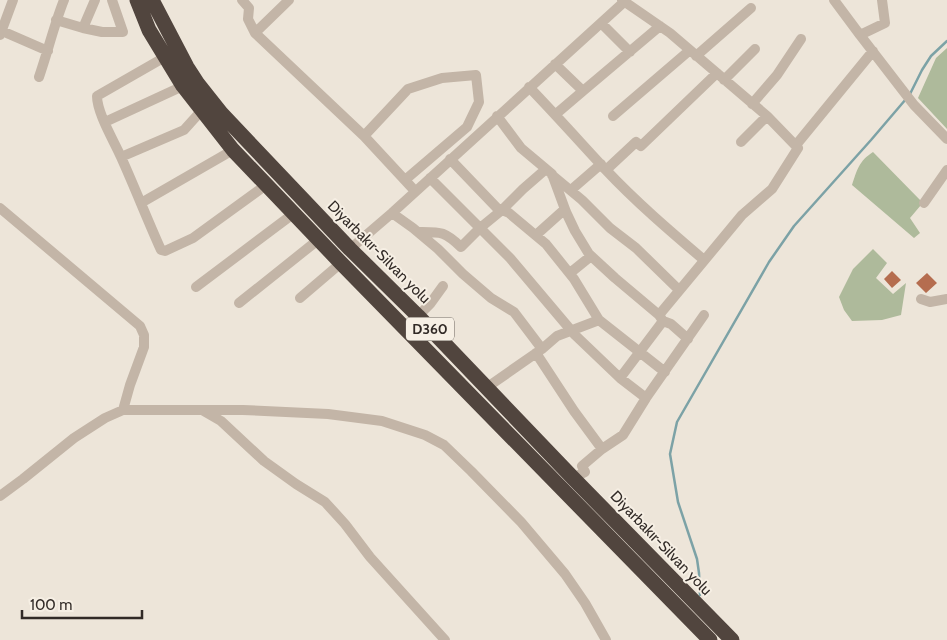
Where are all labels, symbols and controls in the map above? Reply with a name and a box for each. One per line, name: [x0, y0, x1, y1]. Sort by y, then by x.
street label: Diyarbakır-Silvan yolu: [324, 197, 434, 307]
road number: D360: [406, 318, 454, 340]
street label: Diyarbakır-Silvan yolu: [607, 487, 715, 599]
scale bar: [22, 588, 142, 620]
text: 100 m: [30, 596, 72, 614]

